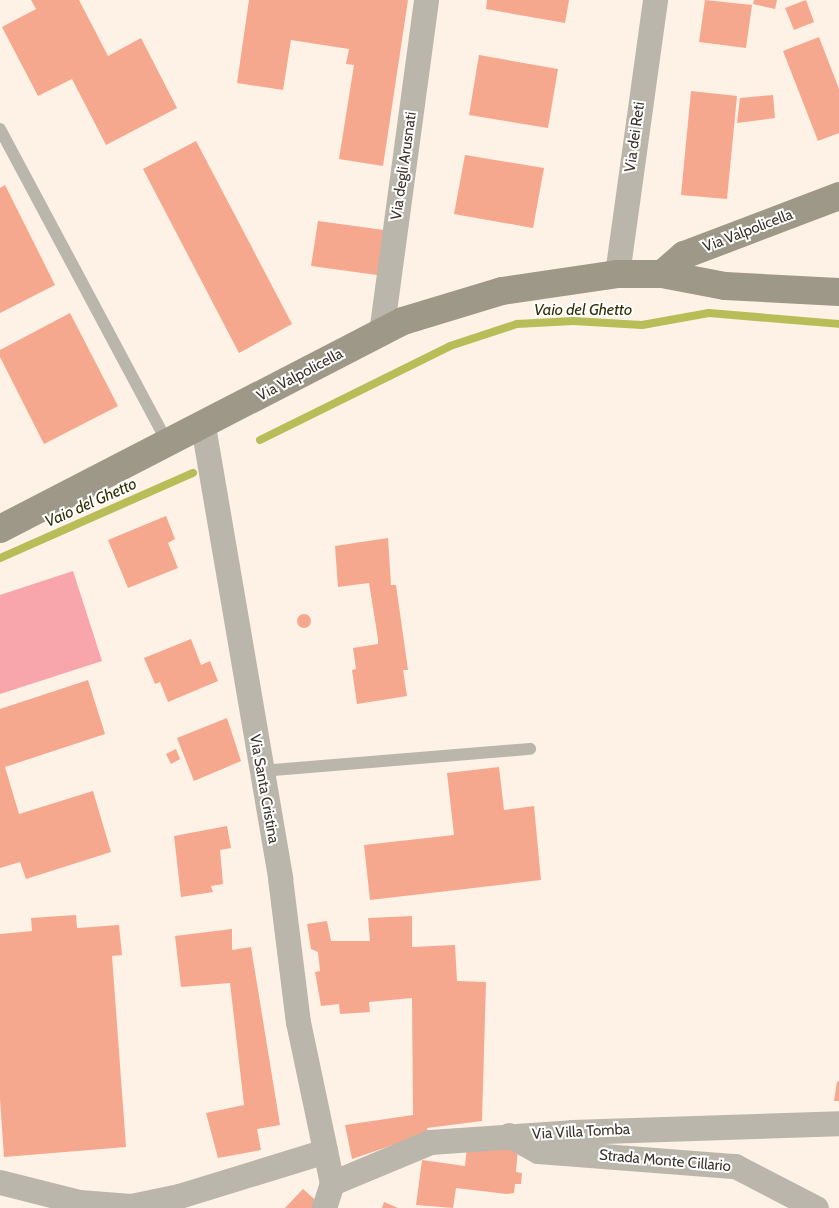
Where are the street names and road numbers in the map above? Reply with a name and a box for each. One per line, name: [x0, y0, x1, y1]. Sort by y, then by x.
street label: Via dei Reti: [621, 101, 649, 173]
street label: Via degli Arusnati: [388, 111, 420, 221]
street label: Via Valpolicella: [701, 206, 795, 256]
street label: Via Valpolicella: [254, 345, 346, 405]
street label: Via Santa Cristina: [246, 733, 282, 845]
street label: Via Villa Tomba: [532, 1120, 630, 1144]
street label: Strada Monte Cillario: [598, 1146, 732, 1176]

